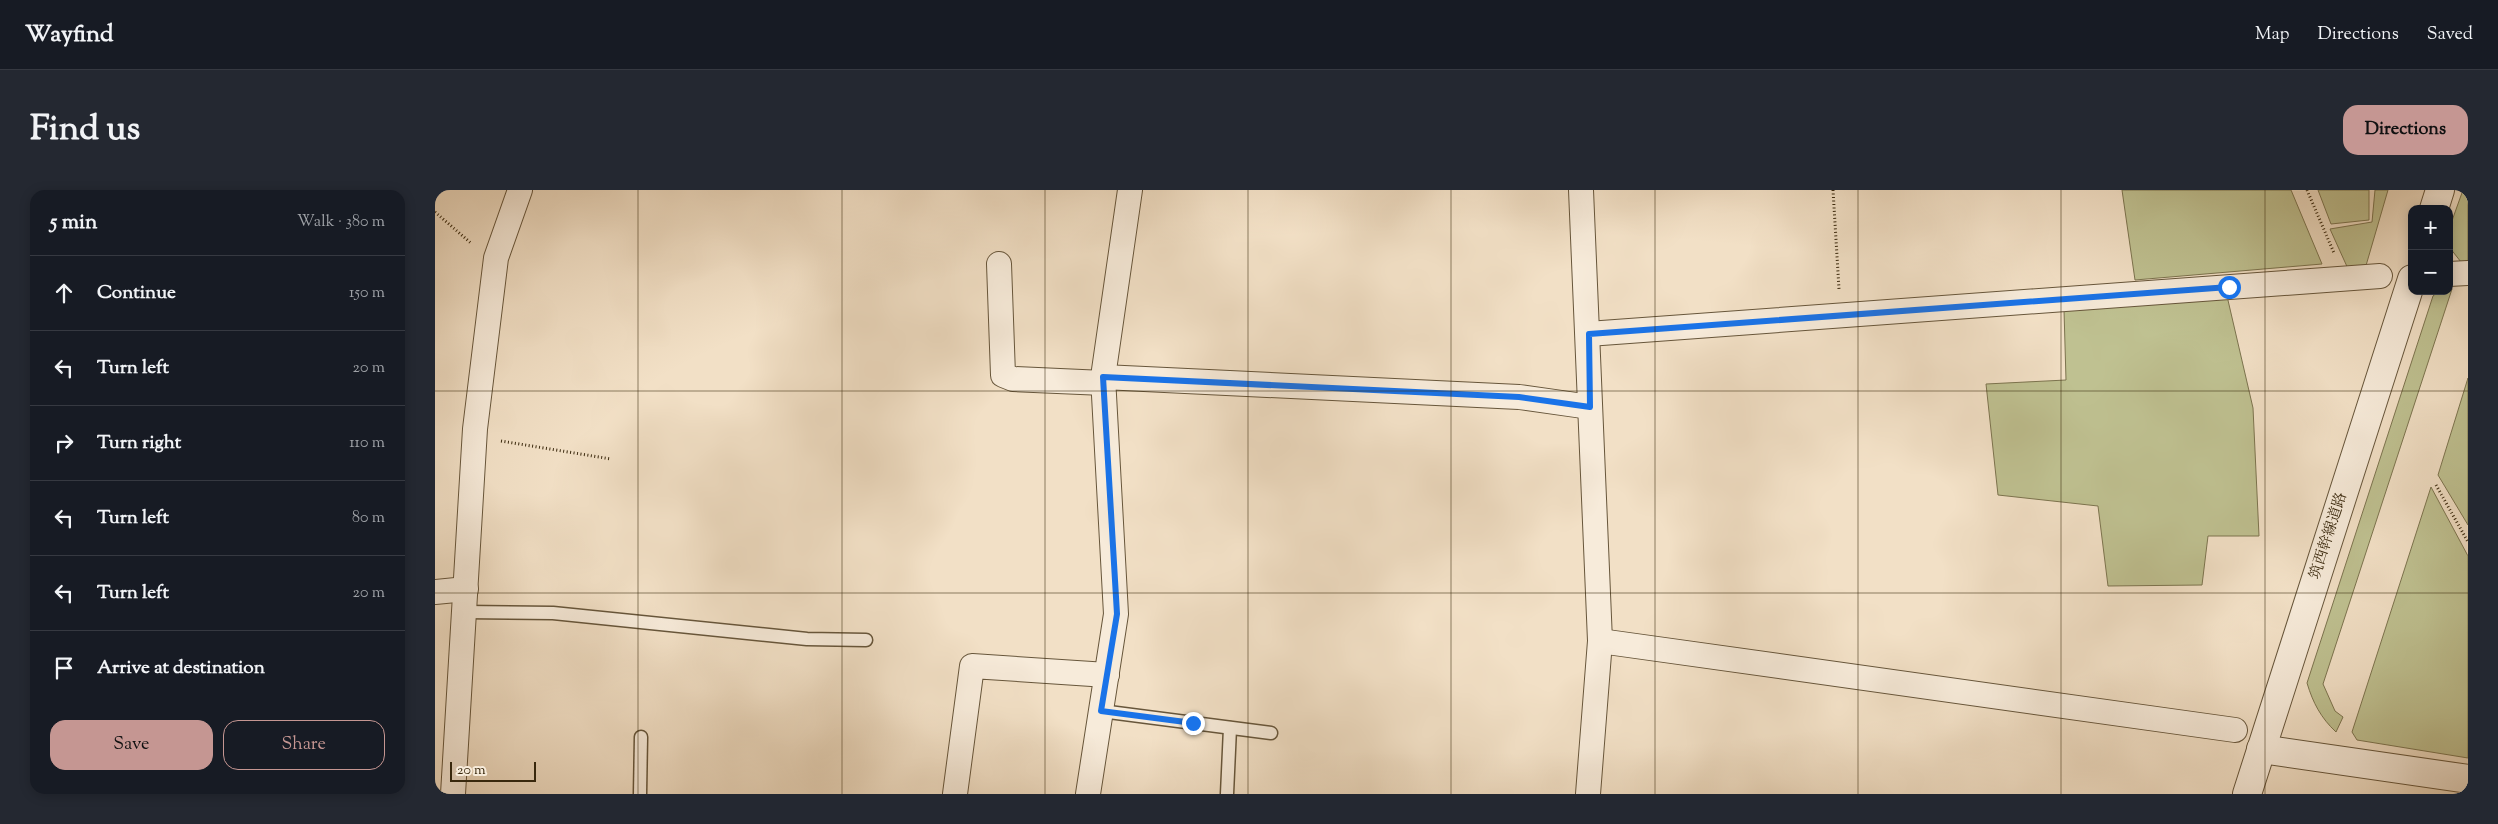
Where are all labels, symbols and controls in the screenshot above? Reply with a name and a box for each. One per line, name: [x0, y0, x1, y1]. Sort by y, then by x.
text: Wayfind: [25, 18, 113, 52]
text: Map: [2255, 22, 2290, 48]
text: Directions: [2318, 22, 2399, 48]
text: Saved: [2427, 22, 2473, 48]
text: Find us: [30, 105, 140, 156]
button: Directions: [2343, 105, 2468, 155]
map controls: [2408, 205, 2453, 295]
button: +: [2408, 205, 2453, 250]
text: 5 min: [50, 208, 97, 238]
text: Walk · 380 m: [297, 211, 385, 234]
button: −: [2408, 250, 2453, 295]
route start: [2218, 276, 2241, 299]
icon: ahead: [50, 279, 78, 307]
text: Continue: [97, 280, 176, 307]
text: 150 m: [349, 282, 385, 305]
icon: left: [50, 354, 78, 382]
text: Turn left: [97, 355, 169, 382]
text: 20 m: [352, 357, 385, 380]
icon: right: [50, 429, 78, 457]
text: Turn right: [97, 430, 181, 457]
text: 110 m: [349, 432, 385, 455]
street label: 筑西幹線道路: [2305, 490, 2353, 582]
icon: left: [50, 504, 78, 532]
text: Turn left: [97, 505, 169, 532]
text: 80 m: [352, 507, 385, 530]
icon: left: [50, 579, 78, 607]
text: Turn left: [97, 580, 169, 607]
text: 20 m: [352, 582, 385, 605]
icon: arrive: [50, 654, 78, 682]
text: Arrive at destination: [97, 655, 265, 682]
route end: [1182, 712, 1205, 735]
button: Save: [50, 720, 213, 770]
button: Share: [223, 720, 385, 770]
scale bar: [450, 759, 536, 782]
text: 20 m: [457, 761, 486, 781]

